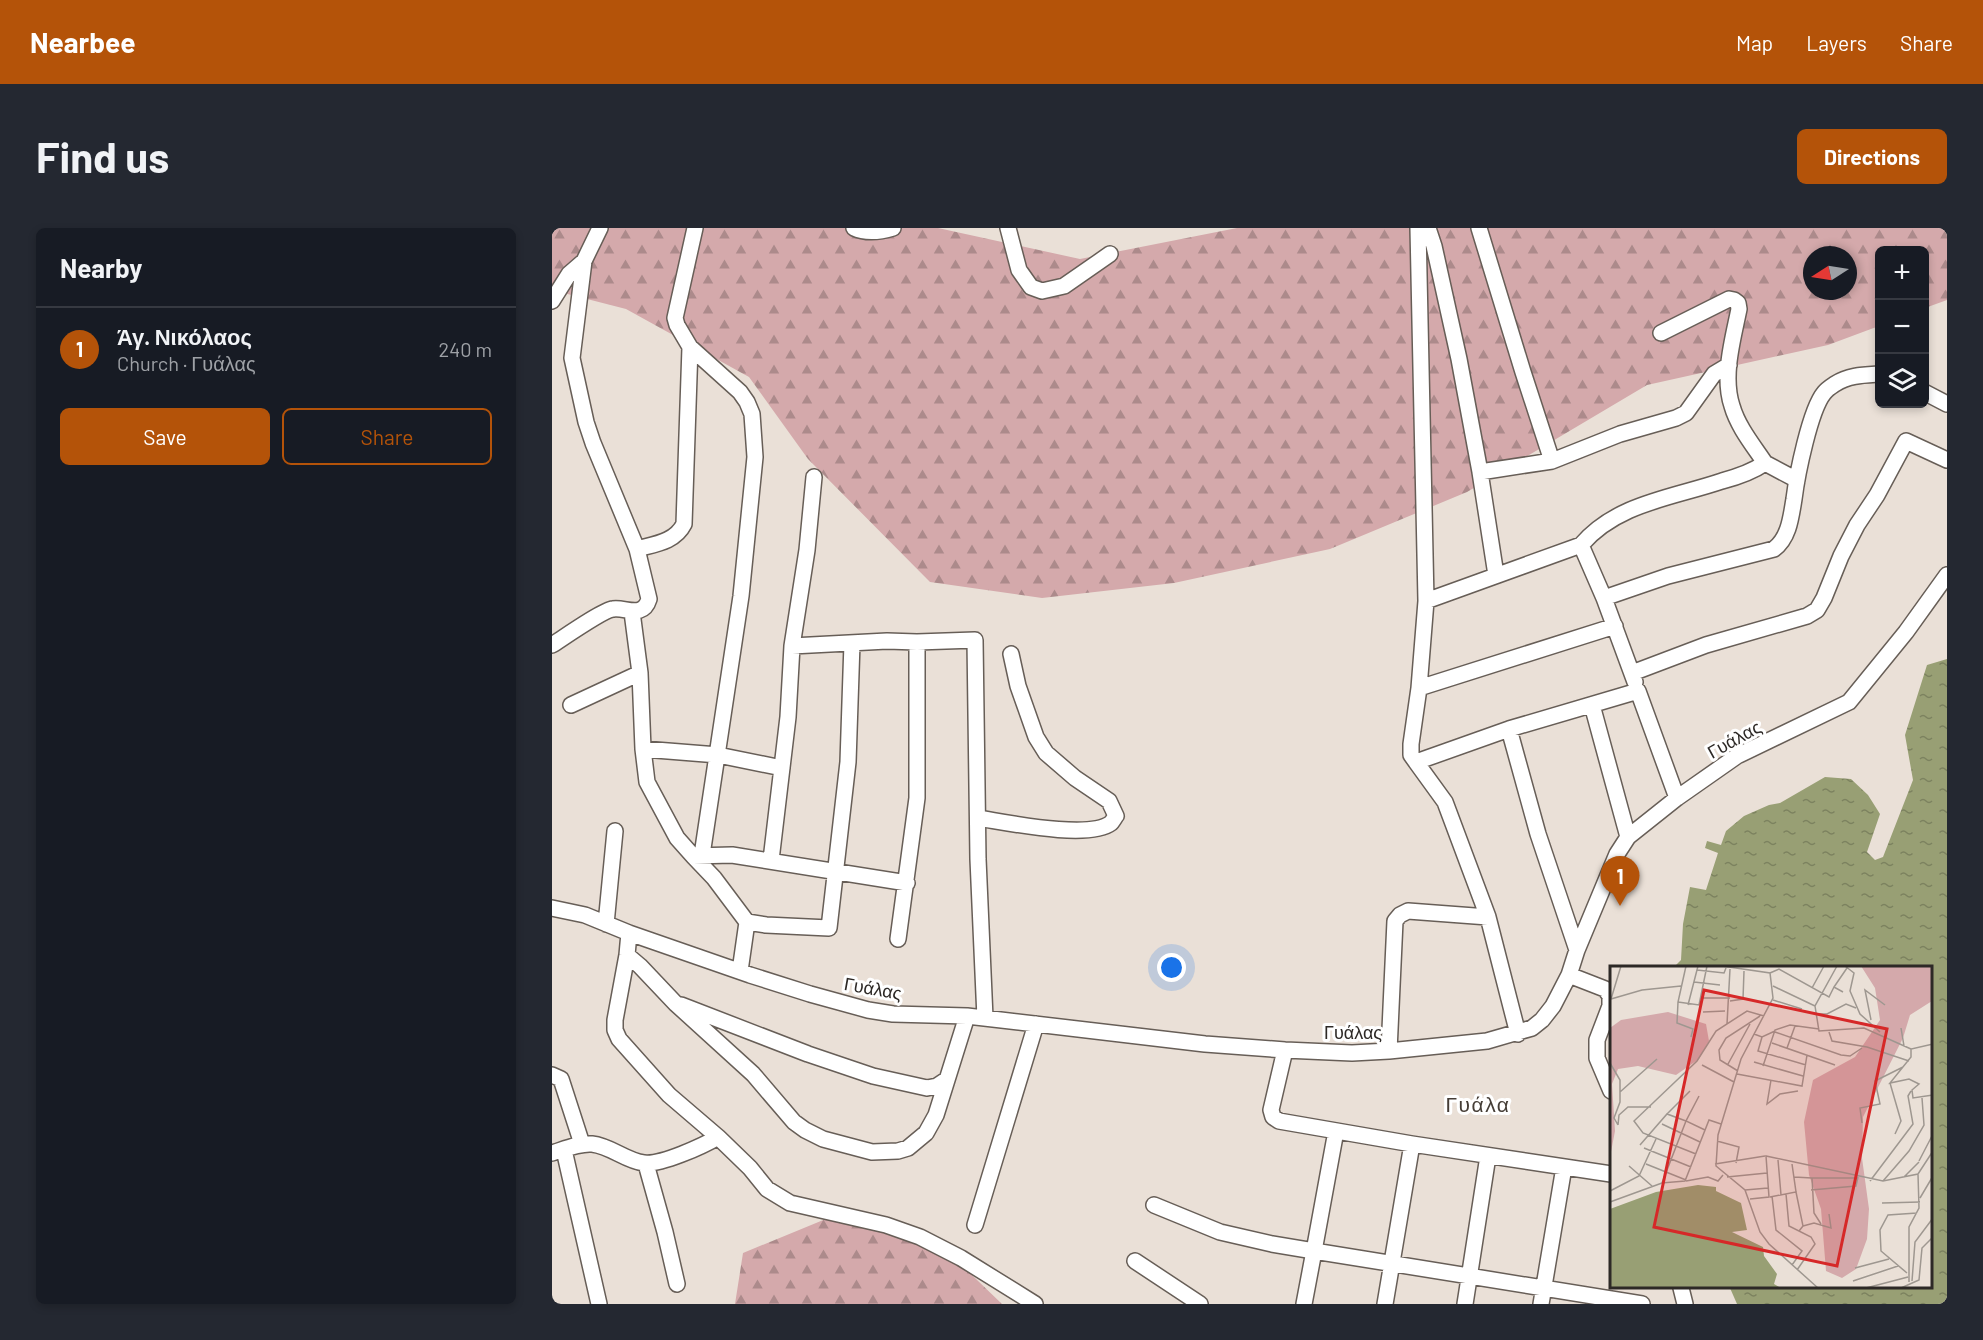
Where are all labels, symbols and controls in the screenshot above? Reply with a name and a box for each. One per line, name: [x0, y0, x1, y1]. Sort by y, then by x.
text: Nearbee: [30, 25, 136, 59]
text: Map: [1736, 30, 1773, 55]
text: Layers: [1806, 30, 1867, 55]
text: Share: [1900, 30, 1953, 55]
button: Directions: [1797, 129, 1947, 184]
text: Find us: [36, 131, 169, 181]
north arrow: [1803, 246, 1857, 300]
map controls: [1875, 246, 1929, 408]
button: +: [1875, 246, 1929, 300]
text: Nearby: [60, 252, 142, 283]
button: −: [1875, 300, 1929, 354]
text: Άγ. Νικόλαος: [117, 323, 252, 349]
text: 1: [76, 337, 83, 361]
text: 240 m: [438, 337, 492, 361]
text: Church · Γυάλας: [117, 351, 256, 375]
button: layers: [1875, 354, 1929, 408]
button: Save: [60, 408, 270, 465]
button: Share: [282, 408, 492, 465]
street label: Γυάλας: [1703, 715, 1765, 763]
pin: 1: [1600, 856, 1640, 906]
your location: [1157, 953, 1186, 982]
inset map: [1610, 966, 1932, 1289]
street label: Γυάλας: [843, 972, 904, 1004]
street label: Γυάλας: [1324, 1021, 1382, 1043]
district label: Γυάλα: [1445, 1091, 1511, 1116]

